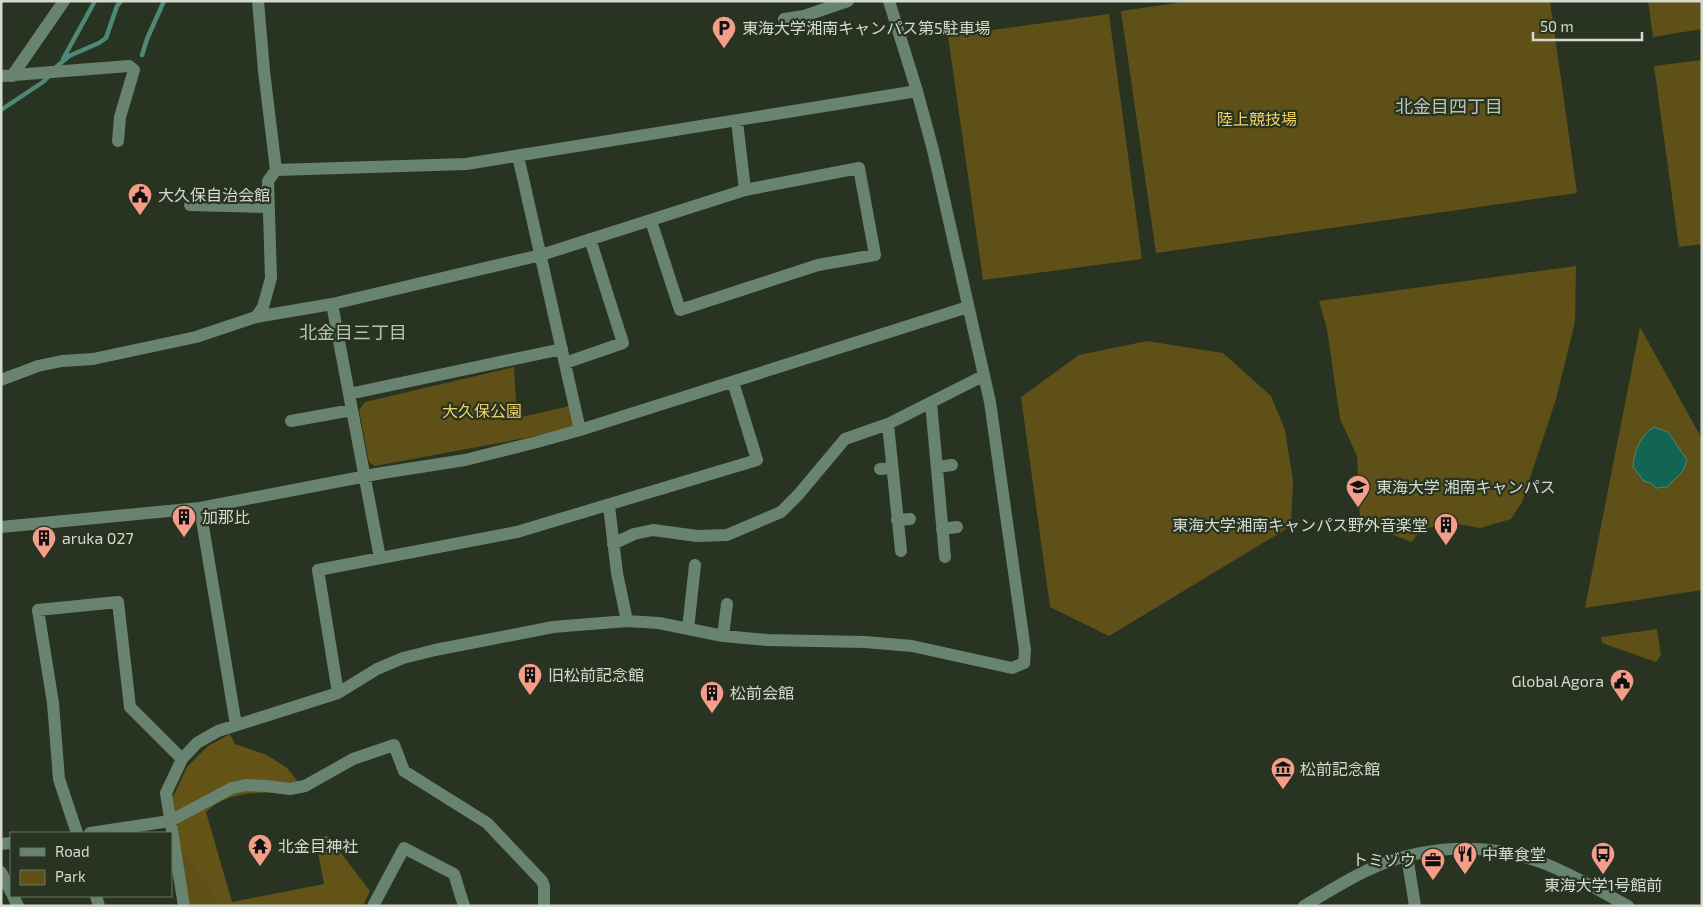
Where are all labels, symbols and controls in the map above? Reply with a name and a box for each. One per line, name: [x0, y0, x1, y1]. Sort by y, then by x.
scale bar: [1533, 10, 1642, 42]
parking icon: 東海大学湘南キャンパス第5駐車場: [711, 15, 737, 49]
text: 50 m: [1540, 17, 1574, 35]
place label: 東海大学湘南キャンパス第5駐車場: [742, 18, 991, 37]
district label: 北金目四丁目: [1395, 95, 1503, 117]
park label: 陸上競技場: [1217, 109, 1297, 128]
public building icon: 大久保自治会館: [127, 182, 153, 216]
place label: 大久保自治会館: [158, 185, 270, 204]
district label: 北金目三丁目: [299, 321, 407, 343]
park label: 大久保公園: [442, 401, 522, 420]
school or university icon: 東海大学 湘南キャンパス: [1345, 474, 1371, 508]
place label: 東海大学 湘南キャンパス: [1376, 477, 1556, 496]
building icon: 加那比: [171, 504, 197, 538]
place label: 加那比: [202, 507, 250, 526]
building icon: 東海大学湘南キャンパス野外音楽堂: [1433, 512, 1459, 546]
place label: 東海大学湘南キャンパス野外音楽堂: [1172, 515, 1428, 534]
building icon: aruka 027: [31, 525, 57, 559]
place label: aruka 027: [62, 528, 134, 547]
building icon: 旧松前記念館: [517, 662, 543, 696]
place label: 旧松前記念館: [548, 665, 644, 684]
public building icon: Global Agora: [1609, 668, 1635, 702]
place label: Global Agora: [1512, 671, 1604, 690]
building icon: 松前会館: [699, 680, 725, 714]
place label: 松前会館: [730, 683, 794, 702]
museum icon: 松前記念館: [1270, 756, 1296, 790]
place label: 松前記念館: [1300, 759, 1380, 778]
legend: [10, 832, 172, 897]
temple icon: 北金目神社: [247, 833, 273, 867]
place label: 北金目神社: [278, 836, 358, 855]
restaurant icon: 中華食堂: [1452, 841, 1478, 875]
bus stop icon: 東海大学1号館前: [1590, 841, 1616, 875]
text: Road: [55, 842, 90, 860]
place label: 中華食堂: [1482, 844, 1546, 863]
office icon: トミゾウ: [1420, 847, 1446, 881]
place label: トミゾウ: [1352, 850, 1416, 869]
text: Park: [55, 867, 86, 885]
place label: 東海大学1号館前: [1544, 875, 1662, 894]

